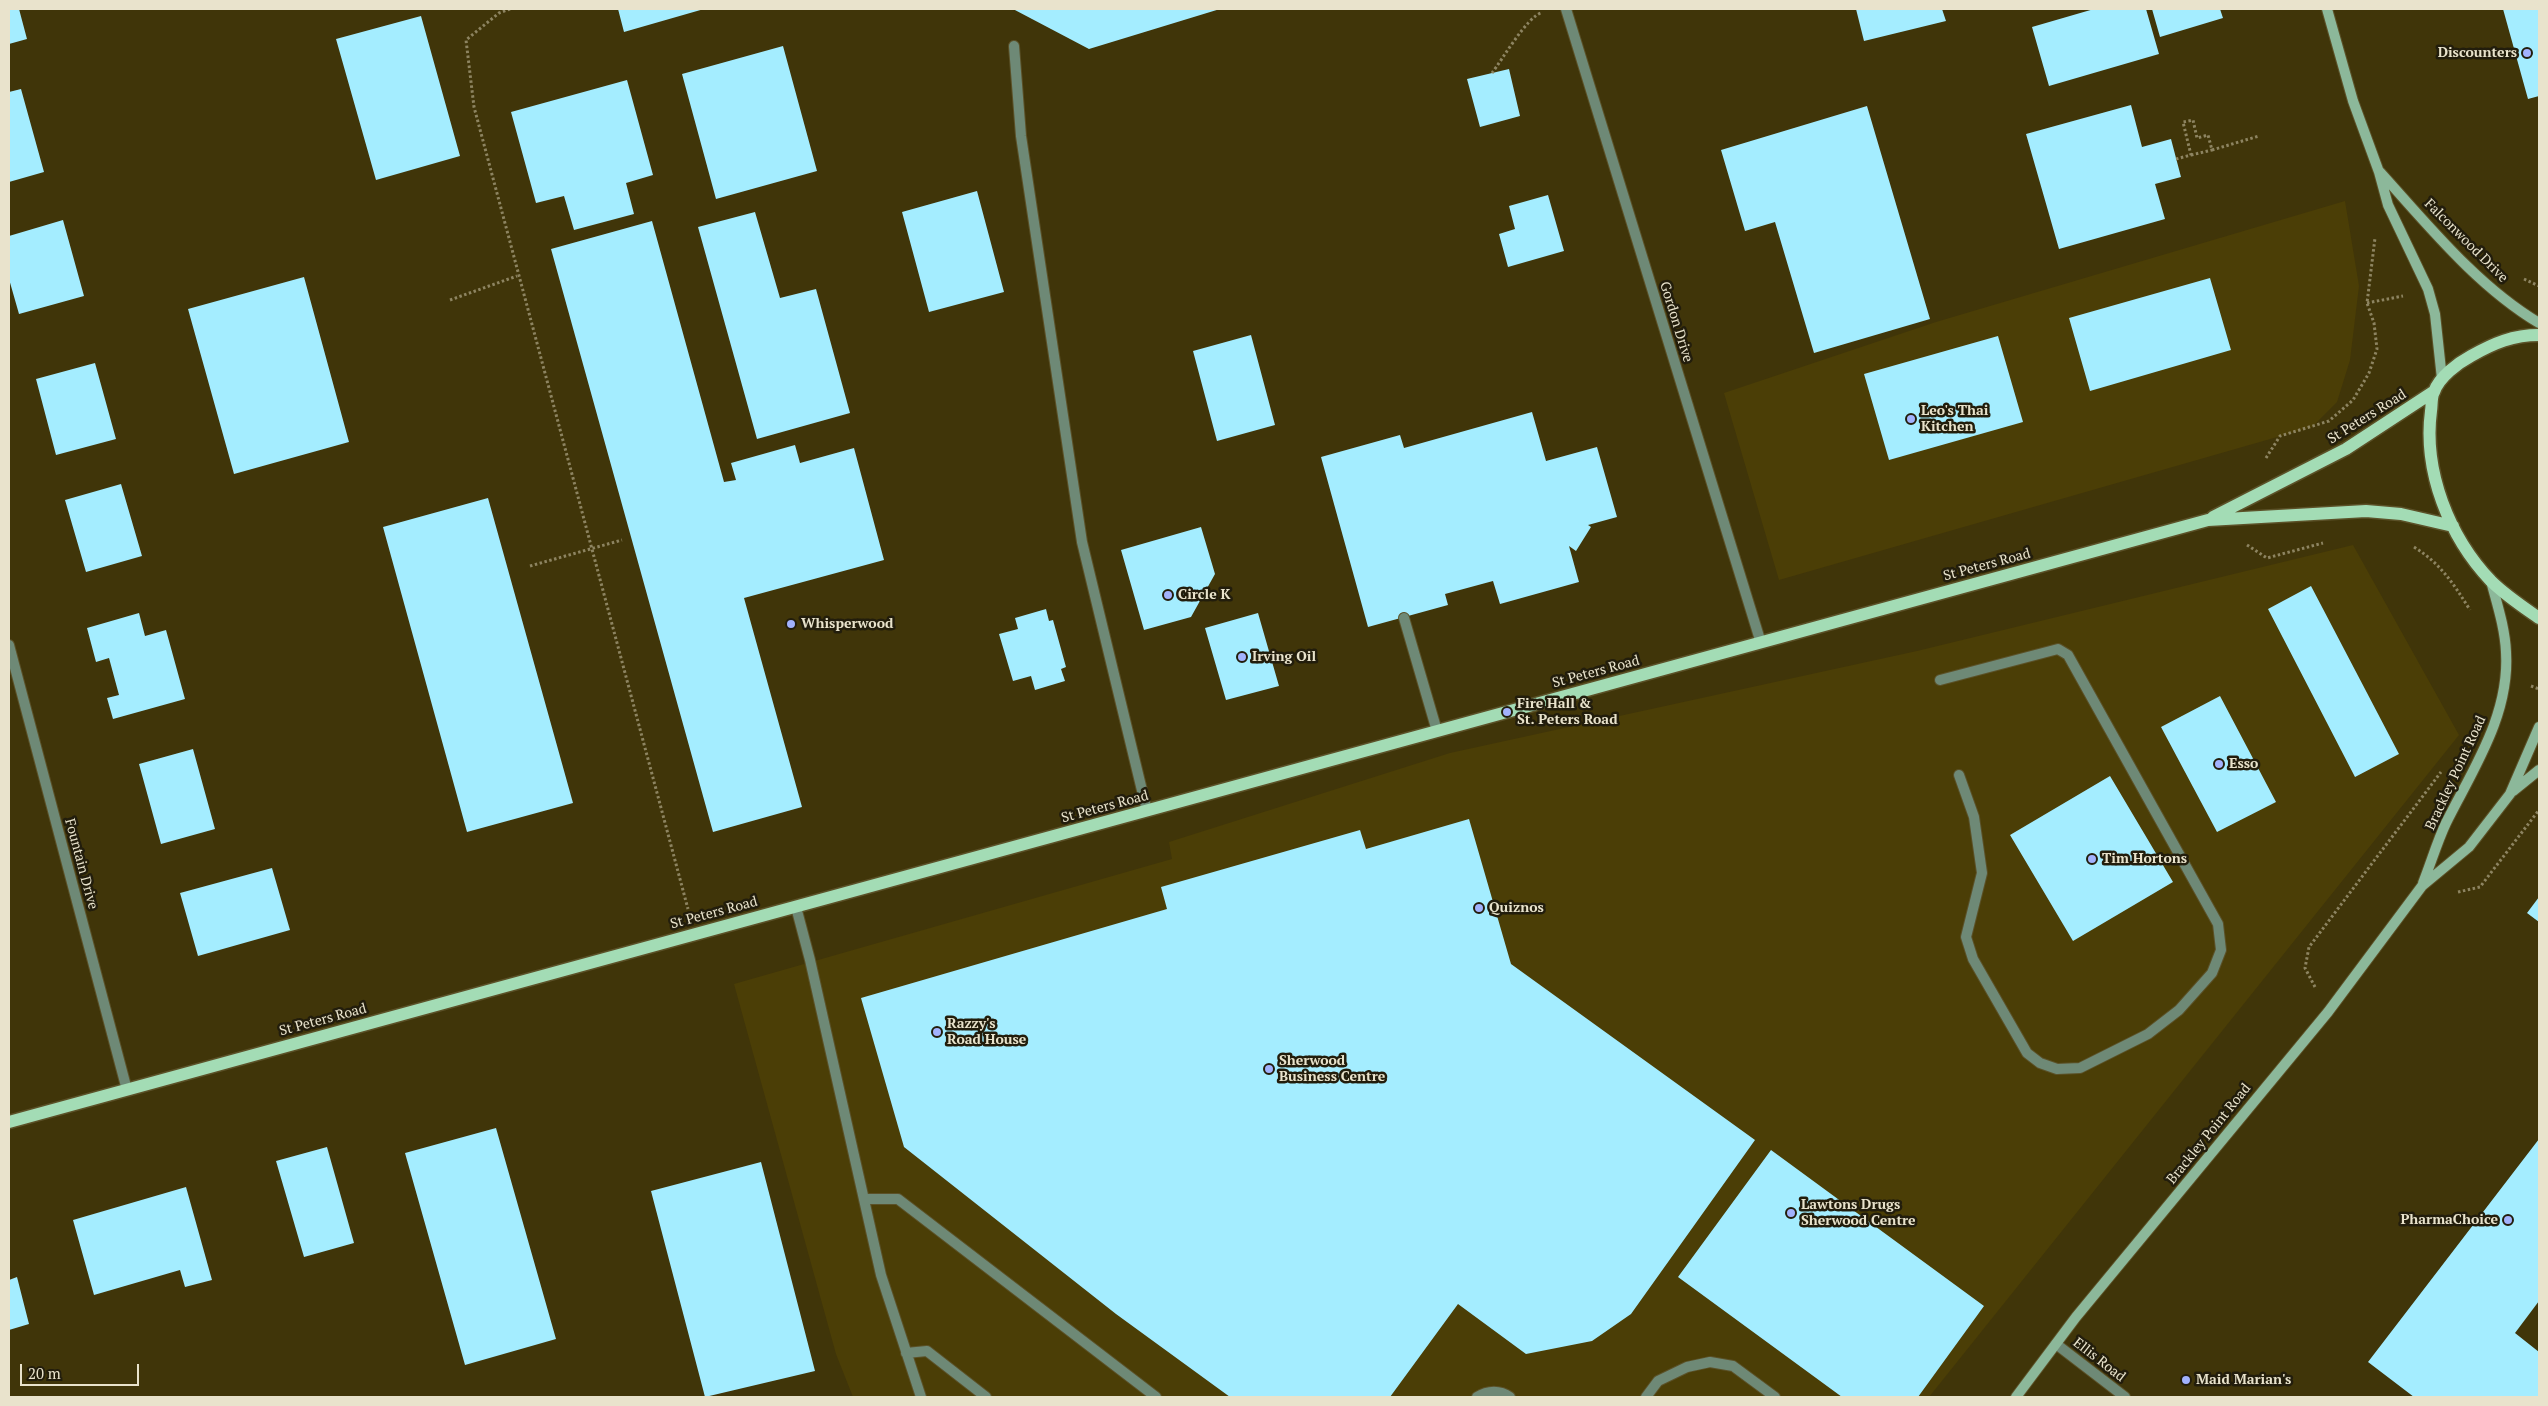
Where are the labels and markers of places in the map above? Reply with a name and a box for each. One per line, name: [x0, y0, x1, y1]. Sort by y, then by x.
place label: Discounters: [2438, 45, 2517, 61]
marker: Discounters: [2521, 47, 2533, 59]
place label: Leo's Thai Kitchen: [1921, 403, 1988, 436]
marker: Leo's Thai Kitchen: [1905, 413, 1917, 425]
place label: Circle K: [1178, 587, 1230, 603]
marker: Circle K: [1162, 589, 1174, 601]
place label: Whisperwood: [801, 616, 893, 632]
marker: Whisperwood: [785, 618, 797, 630]
place label: Irving Oil: [1252, 649, 1316, 665]
marker: Irving Oil: [1236, 651, 1248, 663]
place label: Fire Hall & St. Peters Road: [1517, 696, 1618, 729]
marker: Fire Hall & St. Peters Road: [1501, 706, 1513, 718]
place label: Esso: [2229, 756, 2258, 772]
marker: Esso: [2213, 758, 2225, 770]
place label: Tim Hortons: [2102, 851, 2187, 867]
marker: Tim Hortons: [2086, 853, 2098, 865]
place label: Quiznos: [1489, 900, 1544, 916]
marker: Quiznos: [1473, 902, 1485, 914]
place label: Razzy's Road House: [947, 1016, 1026, 1048]
marker: Razzy's Road House: [931, 1026, 943, 1038]
place label: Sherwood Business Centre: [1279, 1053, 1385, 1086]
marker: Sherwood Business Centre: [1263, 1063, 1275, 1075]
place label: Lawtons Drugs Sherwood Centre: [1801, 1197, 1916, 1230]
marker: Lawtons Drugs Sherwood Centre: [1785, 1207, 1797, 1219]
place label: PharmaChoice: [2400, 1212, 2498, 1228]
marker: PharmaChoice: [2502, 1214, 2514, 1226]
place label: Maid Marian's: [2196, 1372, 2291, 1388]
marker: Maid Marian's: [2180, 1374, 2192, 1386]

